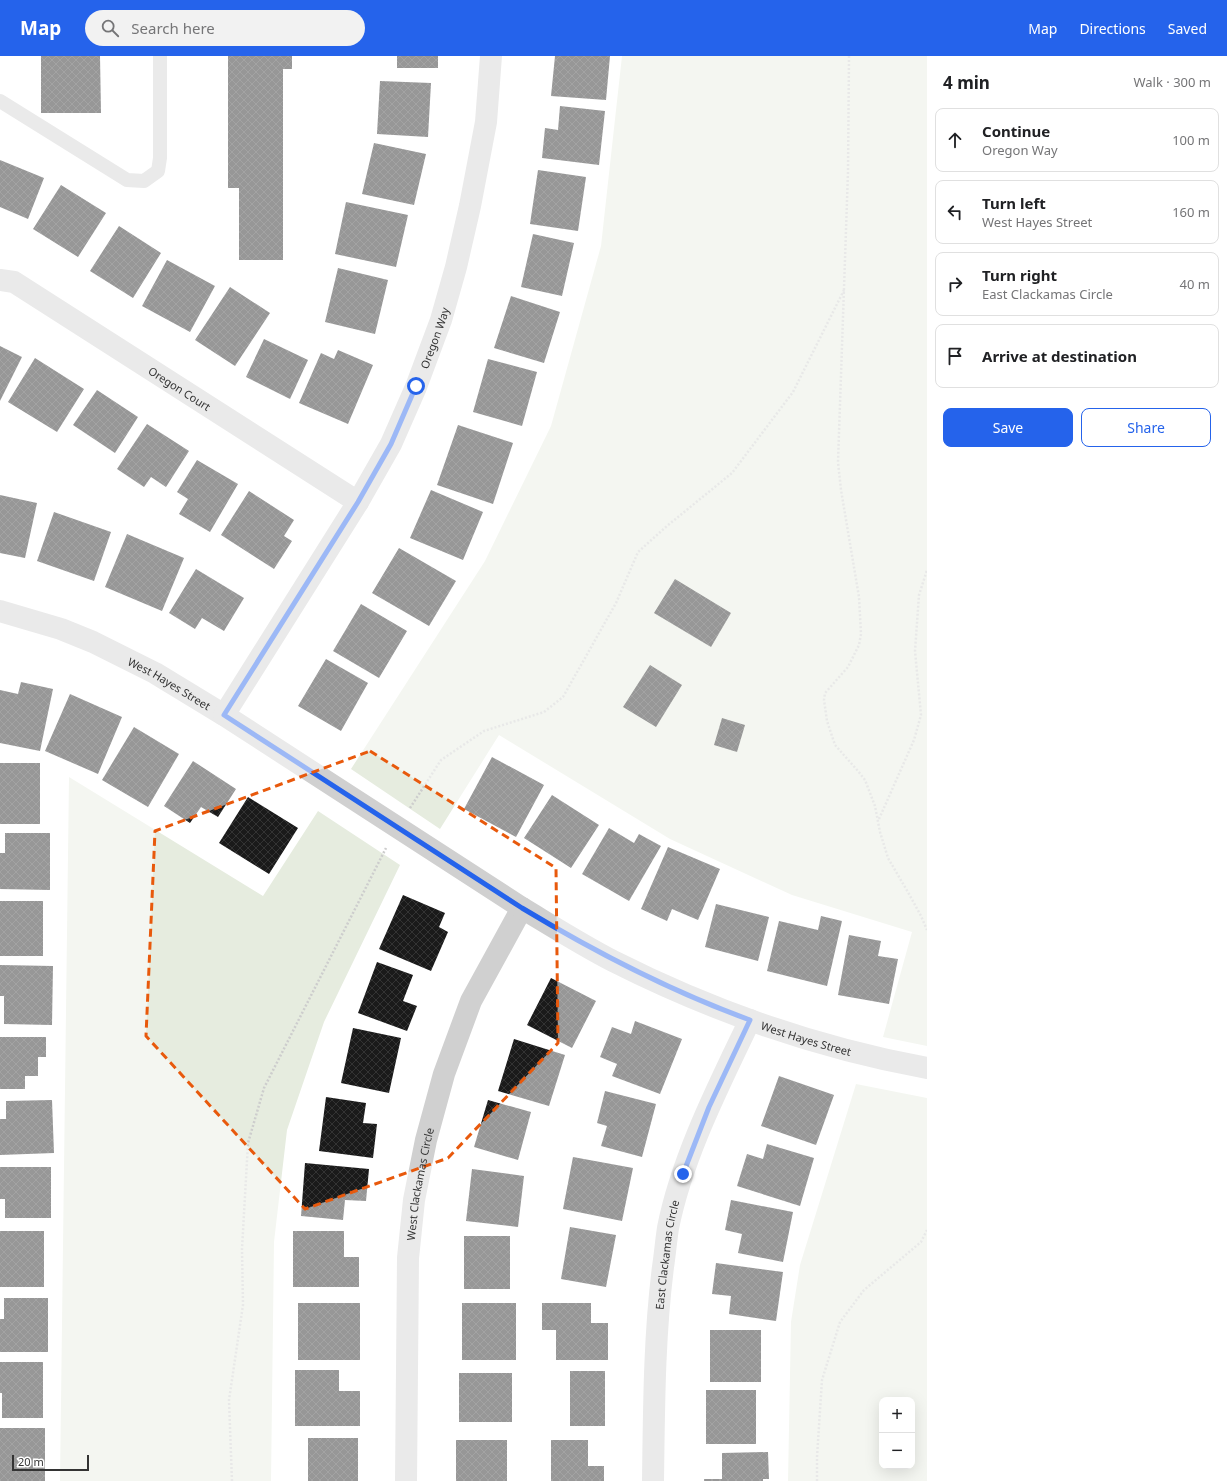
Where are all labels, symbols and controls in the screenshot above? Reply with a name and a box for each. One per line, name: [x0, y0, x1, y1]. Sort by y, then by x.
search box: [85, 10, 365, 46]
text: Map: [20, 15, 61, 41]
icon: search: [99, 17, 121, 39]
text: Search here: [131, 18, 215, 38]
text: Map: [1028, 19, 1057, 38]
text: Directions: [1079, 19, 1146, 38]
text: Saved: [1168, 19, 1207, 38]
text: 4 min: [943, 71, 990, 94]
text: Walk · 300 m: [1133, 73, 1211, 91]
text: Continue: [982, 121, 1050, 141]
icon: ahead: [944, 129, 966, 151]
text: 100 m: [1172, 131, 1210, 149]
text: Oregon Way: [982, 141, 1058, 159]
text: Turn left: [982, 193, 1046, 213]
icon: left: [944, 201, 966, 223]
text: 160 m: [1172, 203, 1210, 221]
text: West Hayes Street: [982, 213, 1092, 231]
text: Turn right: [982, 265, 1057, 285]
icon: right: [944, 273, 966, 295]
text: 40 m: [1180, 275, 1210, 293]
text: East Clackamas Circle: [982, 285, 1113, 303]
street label: Oregon Way: [416, 305, 452, 371]
icon: arrive: [944, 345, 966, 367]
text: Arrive at destination: [982, 346, 1137, 366]
street label: Oregon Court: [146, 363, 214, 414]
route start: [407, 377, 425, 395]
button: Save: [943, 408, 1073, 447]
button: Share: [1081, 408, 1211, 447]
street label: West Hayes Street: [126, 653, 214, 713]
street label: West Hayes Street: [759, 1017, 853, 1059]
street label: West Clackamas Circle: [402, 1126, 437, 1241]
route end: [674, 1165, 692, 1183]
street label: East Clackamas Circle: [651, 1198, 682, 1310]
map controls: [879, 1397, 915, 1469]
button: +: [879, 1397, 915, 1433]
button: −: [879, 1433, 915, 1469]
scale bar: [12, 1453, 89, 1472]
text: 20 m: [18, 1454, 44, 1469]

